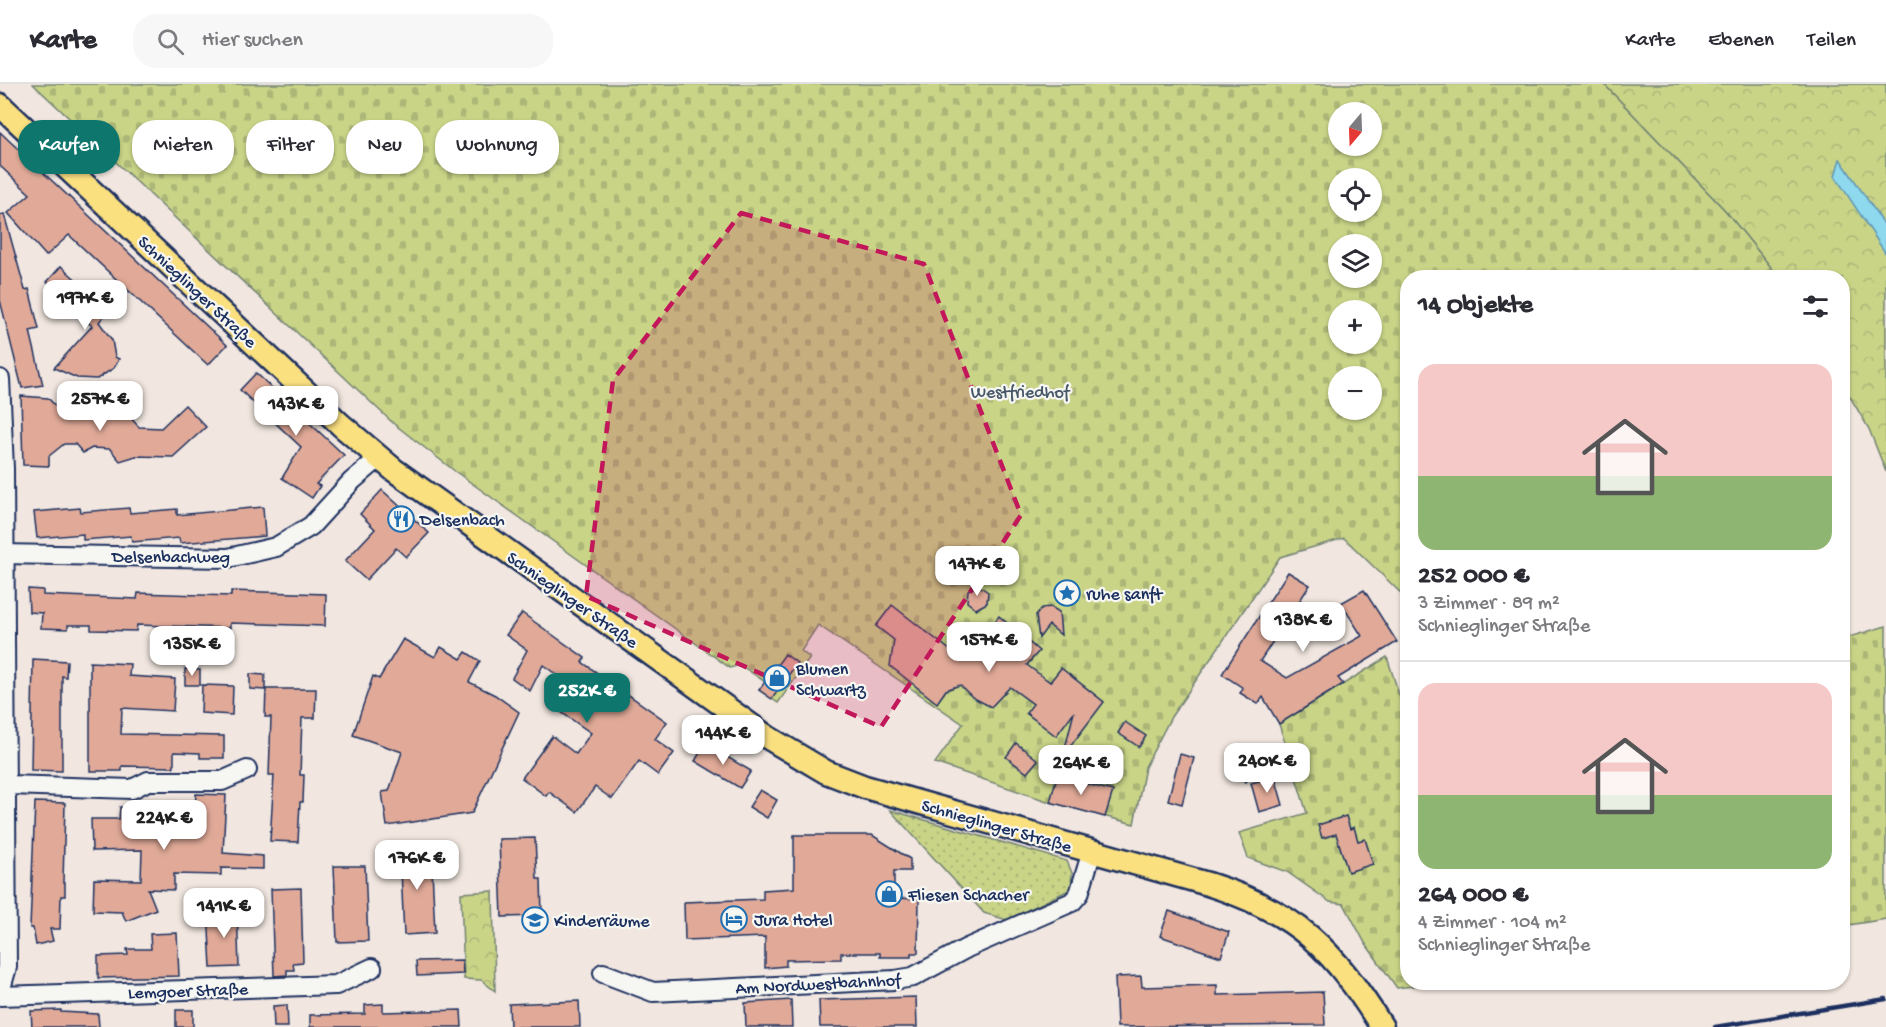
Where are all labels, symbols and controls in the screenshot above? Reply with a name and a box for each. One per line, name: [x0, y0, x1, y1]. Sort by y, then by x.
search box: [133, 14, 553, 68]
text: Karte: [30, 25, 97, 58]
icon: search: [154, 25, 187, 58]
text: Hier suchen: [202, 28, 303, 54]
text: Karte: [1625, 29, 1675, 54]
text: Ebenen: [1708, 29, 1774, 54]
text: Teilen: [1807, 29, 1856, 54]
north arrow: [1328, 102, 1382, 156]
map controls: [1328, 102, 1382, 420]
chip: Kaufen: [18, 120, 120, 174]
chip: Mieten: [132, 120, 234, 174]
chip: Filter: [246, 120, 334, 174]
chip: Neu: [346, 120, 423, 174]
chip: Wohnung: [435, 120, 559, 174]
button: locate: [1328, 168, 1382, 222]
street label: Schnieglinger Straße: [132, 232, 261, 354]
button: layers: [1328, 234, 1382, 288]
pin: 197K €: [36, 280, 134, 331]
text: 197K €: [57, 288, 113, 311]
icon: filters: [1799, 290, 1832, 323]
text: 14 Objekte: [1418, 291, 1533, 322]
button: +: [1328, 300, 1382, 354]
button: −: [1328, 366, 1382, 420]
pin: 257K €: [51, 381, 149, 432]
park label: Westfriedhof: [971, 383, 1071, 404]
pin: 143K €: [247, 386, 345, 437]
text: 257K €: [71, 389, 129, 412]
text: 143K €: [268, 394, 324, 417]
icon: home: [1571, 403, 1679, 511]
restaurant icon: Delsenbach: [386, 504, 416, 534]
place label: Delsenbach: [419, 511, 505, 532]
pin: 147K €: [928, 546, 1026, 597]
street label: Delsenbachweg: [111, 548, 230, 569]
street label: Schnieglinger Straße: [502, 548, 642, 655]
text: 147K €: [949, 554, 1005, 577]
text: 252 000 €: [1418, 562, 1529, 593]
place icon: ruhe sanft: [1052, 578, 1082, 608]
place label: ruhe sanft: [1086, 585, 1164, 606]
text: 3 Zimmer · 89 m²: [1418, 593, 1560, 616]
pin: 138K €: [1254, 602, 1352, 653]
text: 138K €: [1274, 610, 1332, 633]
text: Schnieglinger Straße: [1418, 616, 1590, 639]
pin: 157K €: [940, 622, 1038, 673]
pin: 135K €: [143, 626, 241, 677]
text: 157K €: [961, 630, 1017, 653]
text: 135K €: [164, 634, 220, 657]
place label: Blumen Schwartz: [795, 660, 867, 702]
shop icon: Blumen Schwartz: [762, 663, 792, 693]
pin: 252K €: [538, 673, 636, 724]
text: 252K €: [558, 681, 616, 704]
pin: 144K €: [674, 715, 772, 766]
icon: home: [1571, 722, 1679, 830]
text: 144K €: [696, 723, 750, 746]
pin: 240K €: [1218, 743, 1316, 794]
pin: 264K €: [1032, 745, 1130, 796]
text: 240K €: [1238, 751, 1296, 774]
text: 264K €: [1052, 753, 1110, 776]
street label: Schnieglinger Straße: [919, 796, 1074, 859]
pin: 224K €: [115, 800, 213, 851]
text: 224K €: [136, 808, 192, 831]
pin: 176K €: [368, 840, 466, 891]
text: 176K €: [389, 848, 445, 871]
shop icon: Fliesen Schacher: [874, 879, 904, 909]
text: 264 000 €: [1418, 881, 1528, 912]
place label: Fliesen Schacher: [907, 886, 1030, 907]
pin: 141K €: [175, 888, 273, 939]
text: 141K €: [197, 896, 251, 919]
hotel icon: Jura Hotel: [719, 904, 749, 934]
school or university icon: Kinderräume: [520, 905, 550, 935]
place label: Jura Hotel: [754, 911, 833, 932]
place label: Kinderräume: [554, 912, 650, 933]
text: 4 Zimmer · 104 m²: [1418, 912, 1567, 935]
text: Schnieglinger Straße: [1418, 935, 1590, 958]
street label: Am Nordwestbahnhof: [735, 971, 903, 1000]
street label: Lemgoer Straße: [128, 980, 249, 1005]

